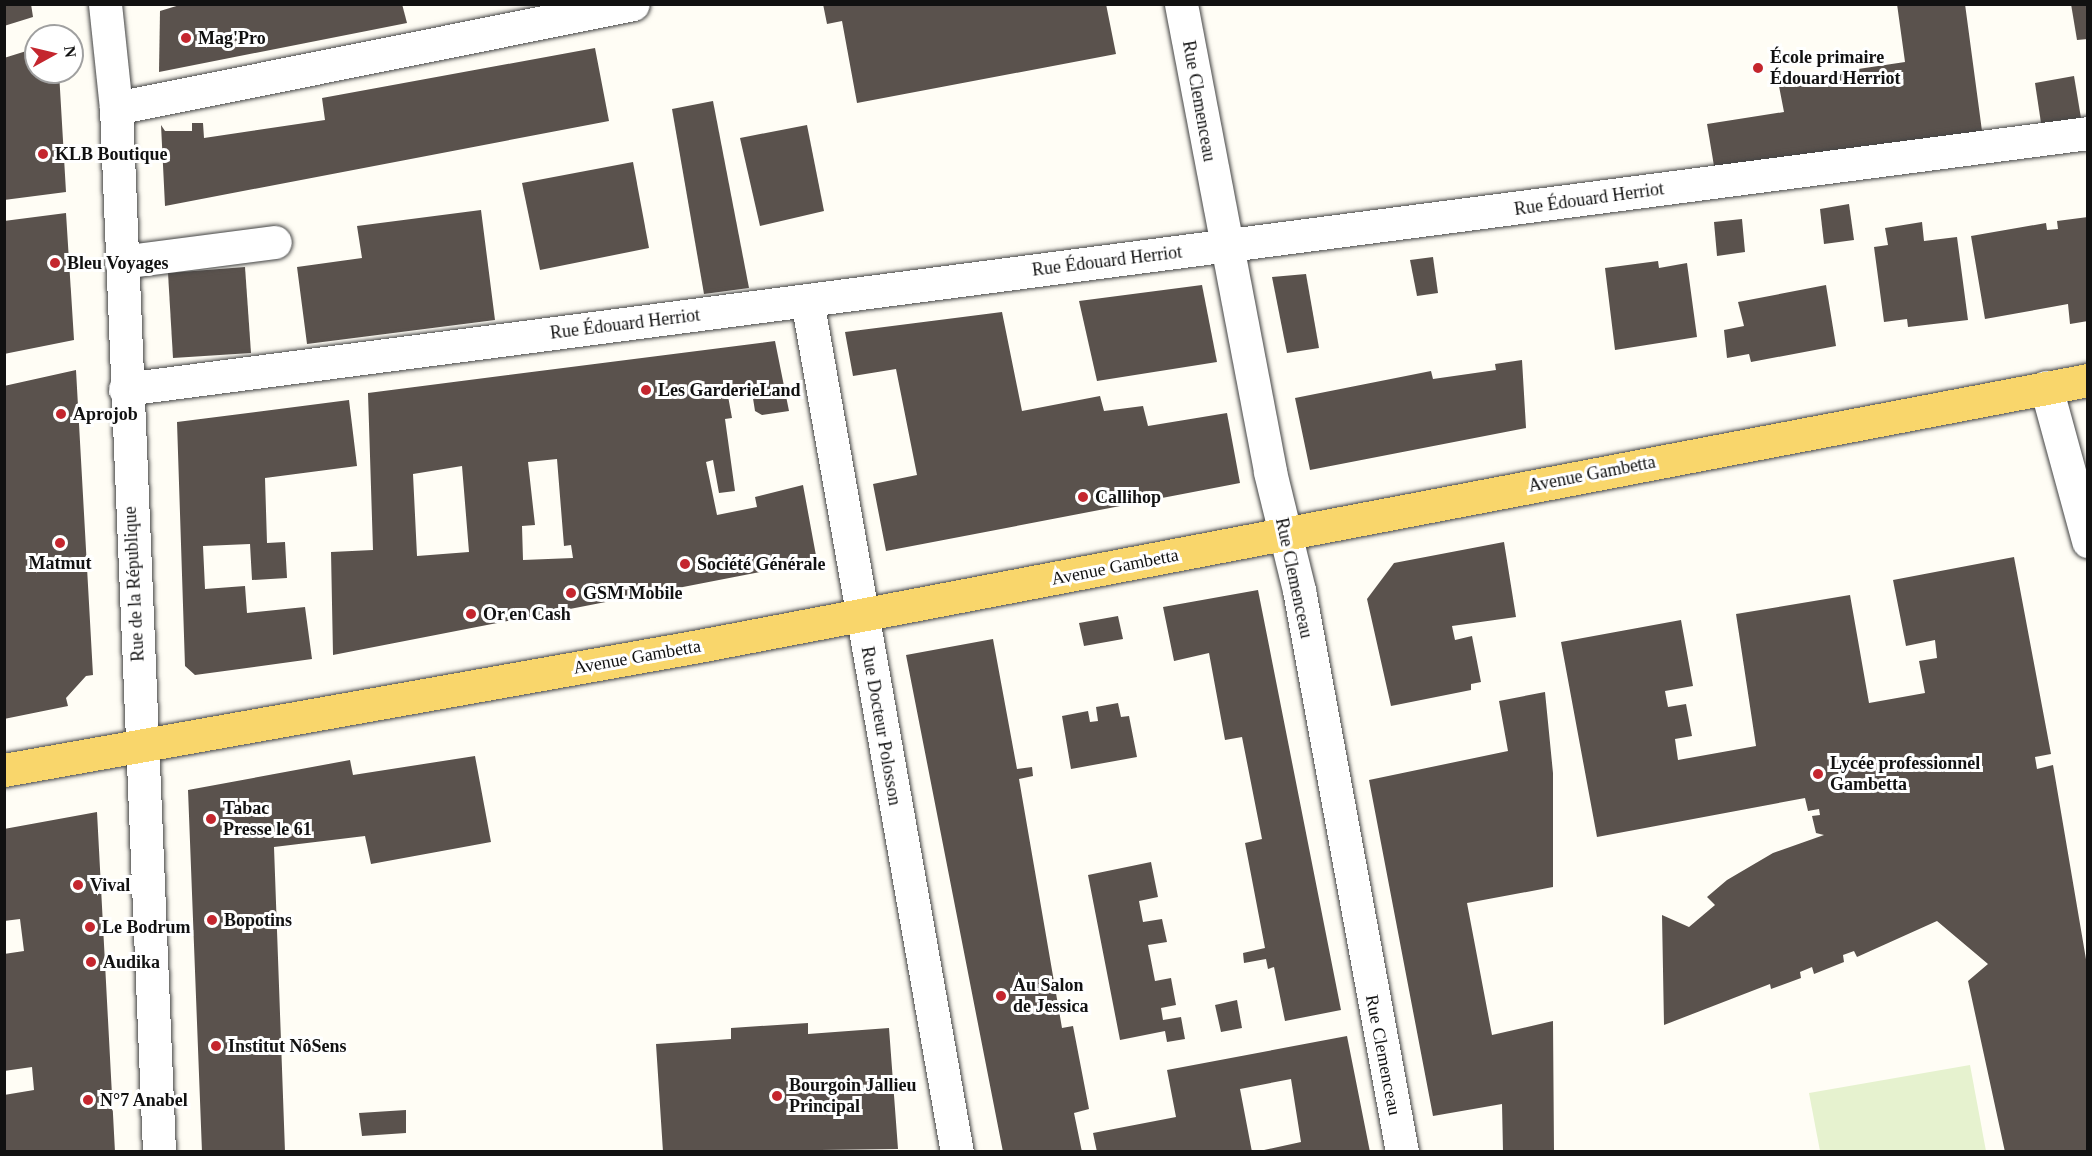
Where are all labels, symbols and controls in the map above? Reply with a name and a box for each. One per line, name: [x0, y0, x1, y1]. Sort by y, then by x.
north arrow: [24, 24, 84, 84]
place label: Mag'Pro: [198, 27, 266, 49]
marker: Mag'Pro: [179, 31, 193, 45]
street label: Rue Clemenceau: [1178, 39, 1220, 163]
text: N: [61, 45, 80, 59]
place label: École primaire Édouard Herriot: [1770, 47, 1900, 90]
marker: École primaire Édouard Herriot: [1751, 61, 1765, 75]
place label: KLB Boutique: [55, 143, 168, 165]
marker: KLB Boutique: [36, 147, 50, 161]
street label: Rue Édouard Herriot: [1513, 178, 1665, 220]
street label: Rue Édouard Herriot: [1031, 241, 1183, 281]
place label: Bleu Voyages: [67, 252, 169, 274]
marker: Bleu Voyages: [48, 256, 62, 270]
street label: Rue Édouard Herriot: [549, 304, 701, 344]
place label: Les GarderieLand: [658, 379, 800, 401]
marker: Les GarderieLand: [639, 383, 653, 397]
place label: Aprojob: [73, 403, 138, 425]
marker: Aprojob: [54, 407, 68, 421]
street label: Avenue Gambetta: [1527, 451, 1657, 497]
place label: Callihop: [1095, 486, 1161, 508]
marker: Callihop: [1076, 490, 1090, 504]
street label: Rue de la République: [119, 506, 149, 662]
street label: Rue Clemenceau: [1271, 516, 1317, 640]
marker: Matmut: [53, 536, 67, 550]
street label: Avenue Gambetta: [1050, 544, 1180, 590]
place label: Matmut: [29, 552, 91, 574]
place label: Société Générale: [697, 553, 825, 575]
marker: Société Générale: [678, 557, 692, 571]
place label: GSM Mobile: [583, 582, 682, 604]
marker: GSM Mobile: [564, 586, 578, 600]
place label: Or en Cash: [483, 603, 571, 625]
marker: Or en Cash: [464, 607, 478, 621]
street label: Avenue Gambetta: [572, 635, 702, 679]
street label: Rue Docteur Polosson: [856, 645, 906, 807]
place label: Lycée professionnel Gambetta: [1830, 753, 1980, 795]
marker: Lycée professionnel Gambetta: [1811, 767, 1825, 781]
place label: Tabac Presse le 61: [223, 798, 312, 840]
marker: Tabac Presse le 61: [204, 812, 218, 826]
place label: Vival: [90, 874, 130, 896]
marker: Vival: [71, 878, 85, 892]
place label: Bopotins: [224, 909, 292, 931]
marker: Bopotins: [205, 913, 219, 927]
place label: Le Bodrum: [102, 916, 191, 938]
marker: Le Bodrum: [83, 920, 97, 934]
place label: Audika: [103, 951, 160, 973]
marker: Audika: [84, 955, 98, 969]
place label: Au Salon de Jessica: [1013, 975, 1088, 1018]
marker: Au Salon de Jessica: [994, 989, 1008, 1003]
street label: Rue Clemenceau: [1361, 993, 1405, 1117]
place label: Institut NôSens: [228, 1035, 347, 1057]
marker: Institut NôSens: [209, 1039, 223, 1053]
place label: Bourgoin Jallieu Principal: [789, 1075, 917, 1118]
place label: N°7 Anabel: [100, 1089, 189, 1111]
marker: Bourgoin Jallieu Principal: [770, 1089, 784, 1103]
marker: N°7 Anabel: [81, 1093, 95, 1107]

